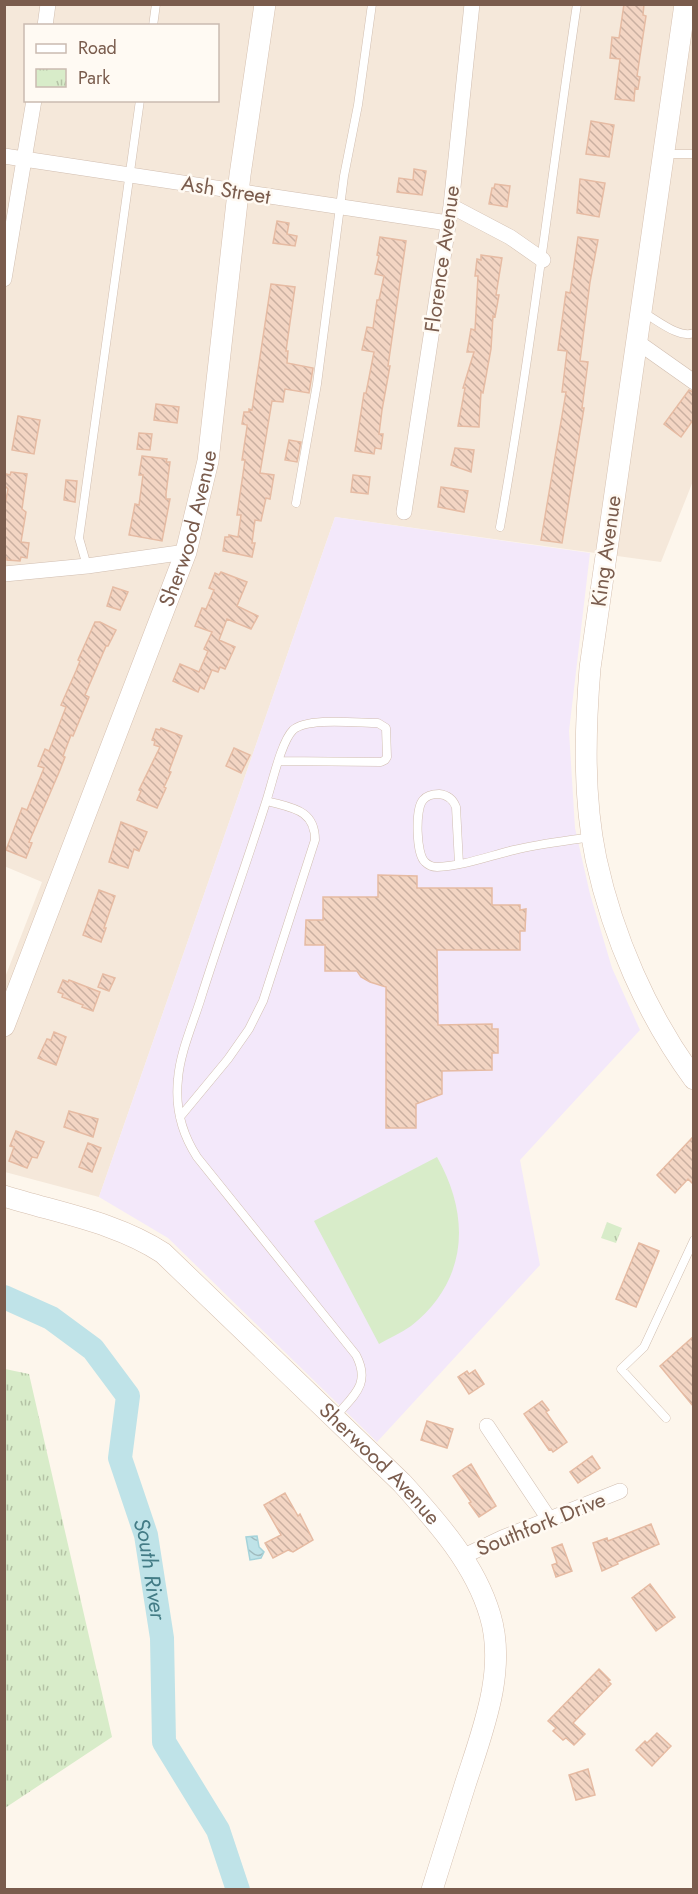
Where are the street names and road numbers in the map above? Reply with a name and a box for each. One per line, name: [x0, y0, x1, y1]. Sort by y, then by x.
street label: Ash Street: [179, 168, 273, 212]
street label: Florence Avenue: [417, 183, 467, 334]
street label: Sherwood Avenue: [151, 449, 224, 611]
street label: King Avenue: [583, 493, 629, 609]
street label: Sherwood Avenue: [312, 1396, 448, 1532]
street label: Southfork Drive: [472, 1484, 610, 1564]

